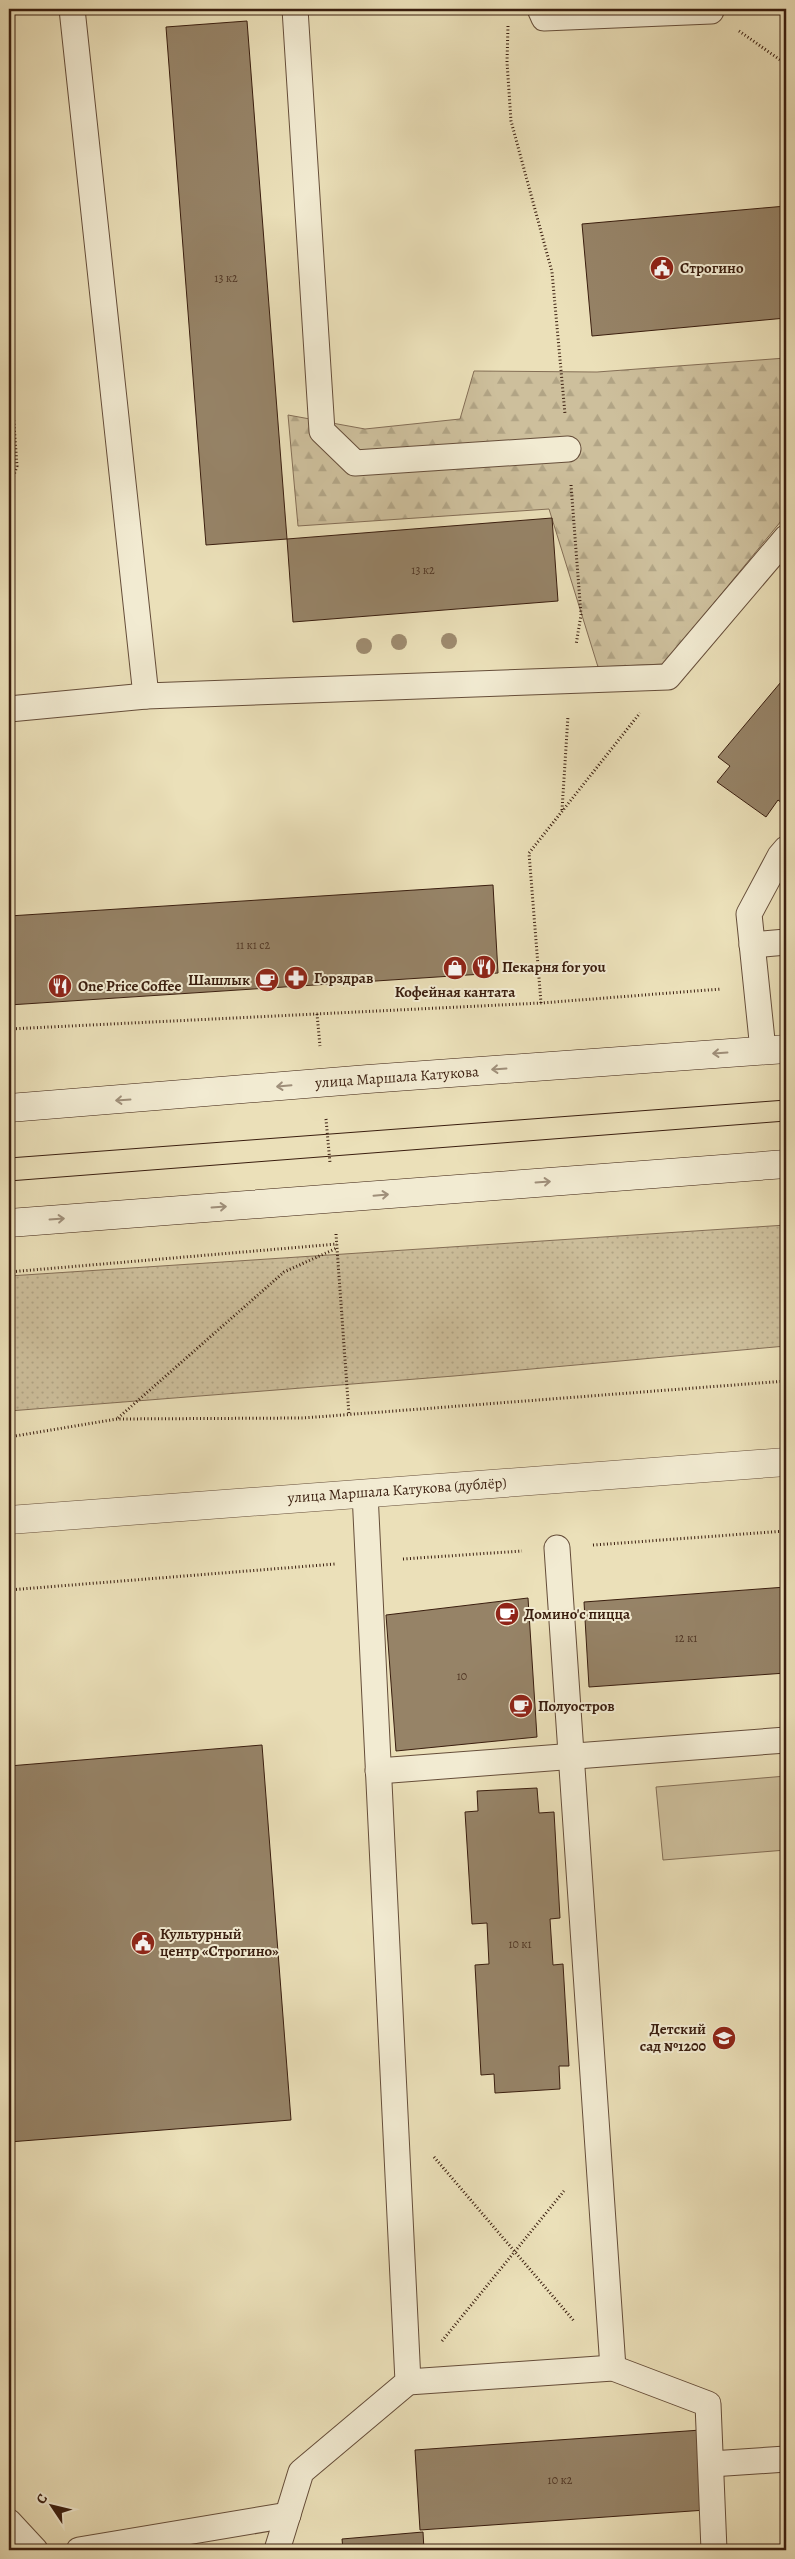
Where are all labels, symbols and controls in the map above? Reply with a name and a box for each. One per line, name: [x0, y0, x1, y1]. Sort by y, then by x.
public building icon: Строгино: [649, 255, 675, 281]
place label: Строгино: [680, 258, 744, 278]
house number: 13 к2: [214, 270, 238, 286]
house number: 13 к2: [411, 562, 435, 578]
house number: 11 к1 с2: [236, 937, 270, 953]
restaurant icon: Пекарня for you: [471, 954, 497, 980]
shop icon: Кофейная кантата: [442, 955, 468, 981]
place label: Пекарня for you: [502, 957, 606, 977]
pharmacy icon: Горздрав: [283, 965, 309, 991]
cafe icon: Шашлык: [254, 967, 280, 993]
place label: Горздрав: [314, 968, 373, 988]
place label: Шашлык: [188, 970, 250, 990]
restaurant icon: One Price Coffee: [47, 973, 73, 999]
place label: One Price Coffee: [78, 976, 181, 996]
place label: Кофейная кантата: [395, 982, 516, 1002]
one-way arrow: [712, 1049, 728, 1058]
street label: улица Маршала Катукова: [313, 1061, 480, 1093]
one-way arrow: [491, 1065, 507, 1074]
one-way arrow: [277, 1081, 293, 1091]
one-way arrow: [115, 1095, 131, 1104]
one-way arrow: [535, 1178, 551, 1187]
one-way arrow: [373, 1190, 389, 1200]
one-way arrow: [211, 1203, 227, 1212]
one-way arrow: [49, 1215, 65, 1224]
street label: улица Маршала Катукова (дублёр): [286, 1472, 507, 1508]
cafe icon: Домино'с пицца: [494, 1601, 520, 1627]
place label: Домино'с пицца: [524, 1604, 631, 1624]
house number: 12 к1: [675, 1630, 697, 1646]
house number: 10: [457, 1668, 467, 1684]
cafe icon: Полуостров: [508, 1693, 534, 1719]
place label: Полуостров: [538, 1696, 615, 1716]
place label: Культурный центр «Строгино»: [160, 1924, 279, 1961]
public building icon: Культурный центр «Строгино»: [130, 1930, 156, 1956]
house number: 10 к1: [508, 1936, 532, 1952]
place label: Детский сад №1200: [640, 2019, 706, 2056]
school or university icon: Детский сад №1200: [711, 2025, 737, 2051]
house number: 10 к2: [548, 2472, 573, 2488]
north arrow: [28, 2482, 78, 2532]
text: С: [32, 2490, 52, 2508]

